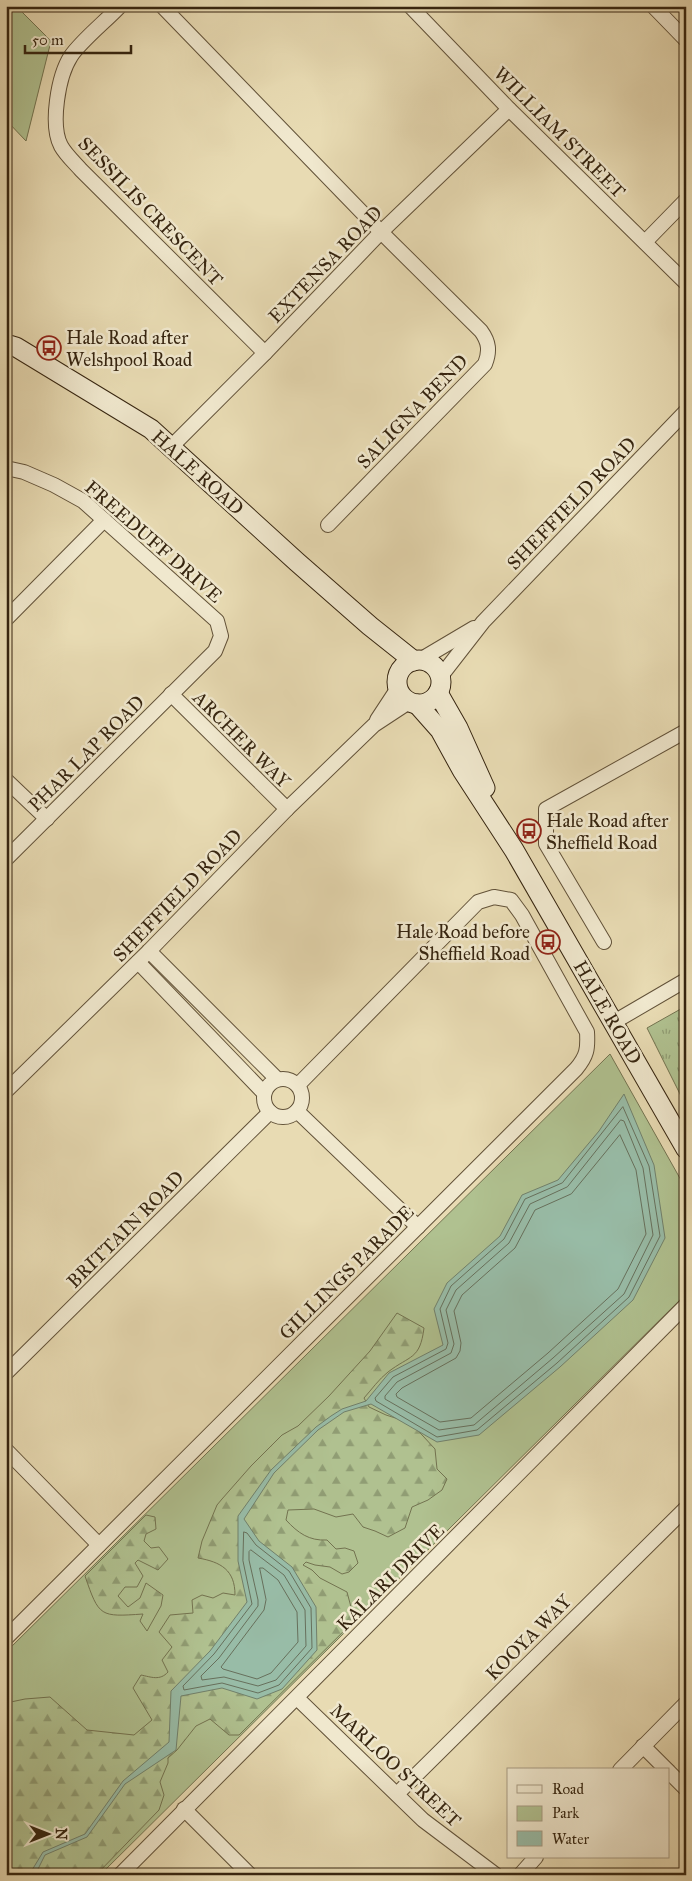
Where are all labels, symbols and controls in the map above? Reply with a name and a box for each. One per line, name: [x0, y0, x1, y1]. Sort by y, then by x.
scale bar: [25, 22, 131, 54]
text: 50 m: [32, 31, 64, 49]
street label: WILLIAM STREET: [489, 62, 630, 203]
street label: SESSILIS CRESCENT: [73, 132, 228, 291]
street label: EXTENSA ROAD: [264, 201, 387, 328]
place label: Hale Road after Welshpool Road: [66, 326, 193, 371]
bus stop icon: Hale Road after Welshpool Road: [36, 335, 62, 361]
street label: SALIGNA BEND: [352, 350, 473, 473]
street label: HALE ROAD: [147, 425, 248, 520]
street label: SHEFFIELD ROAD: [502, 432, 641, 575]
street label: FREEDUFF DRIVE: [80, 475, 227, 608]
street label: ARCHER WAY: [188, 685, 296, 793]
street label: PHAR LAP ROAD: [23, 690, 149, 816]
place label: Hale Road after Sheffield Road: [546, 809, 669, 854]
bus stop icon: Hale Road after Sheffield Road: [516, 818, 542, 844]
street label: SHEFFIELD ROAD: [108, 824, 247, 967]
place label: Hale Road before Sheffield Road: [396, 920, 530, 965]
bus stop icon: Hale Road before Sheffield Road: [535, 929, 561, 955]
street label: HALE ROAD: [569, 956, 647, 1068]
street label: BRITTAIN ROAD: [62, 1166, 189, 1293]
street label: GILLINGS PARADE: [274, 1200, 419, 1344]
street label: KALARI DRIVE: [332, 1519, 449, 1636]
street label: KOOYA WAY: [481, 1589, 577, 1685]
street label: MARLOO STREET: [326, 1699, 466, 1832]
legend: [507, 1768, 670, 1858]
text: Road: [552, 1780, 584, 1798]
text: Park: [552, 1804, 579, 1822]
north arrow: [22, 1808, 72, 1858]
text: N: [52, 1828, 69, 1840]
text: Water: [552, 1830, 589, 1848]

